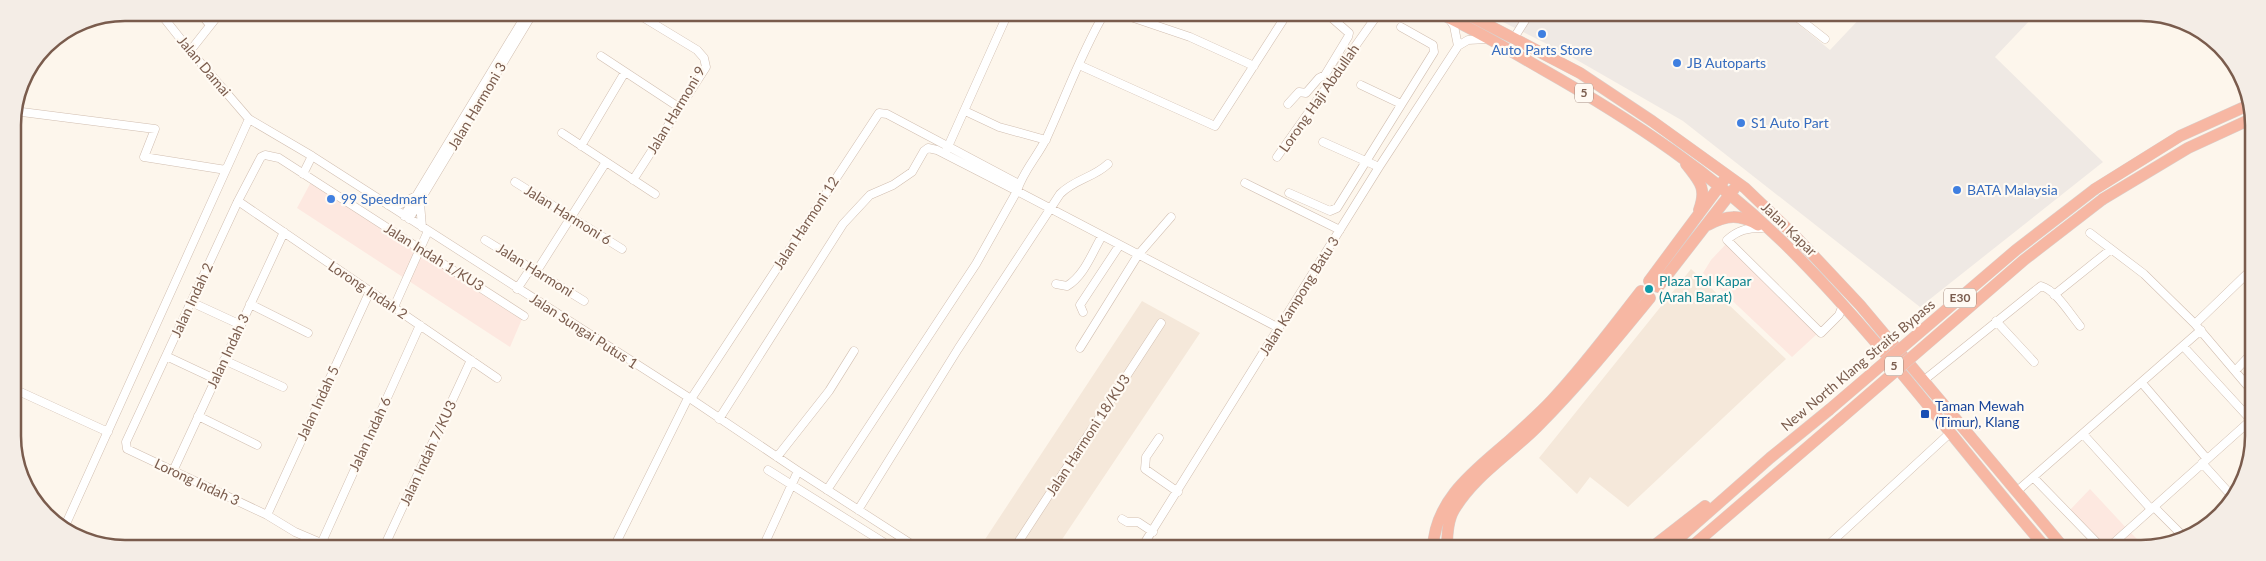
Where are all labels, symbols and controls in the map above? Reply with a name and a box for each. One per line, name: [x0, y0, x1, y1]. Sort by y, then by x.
marker: Auto Parts Store: [1536, 28, 1548, 40]
street label: Jalan Damai: [174, 32, 235, 99]
street label: Lorong Haji Abdullah: [1275, 41, 1362, 155]
place label: Auto Parts Store: [1492, 41, 1592, 58]
place label: JB Autoparts: [1687, 54, 1766, 71]
marker: JB Autoparts: [1671, 57, 1683, 69]
street label: Jalan Harmoni 3: [444, 59, 509, 153]
street label: Jalan Harmoni 9: [643, 63, 708, 157]
road number: 5: [1575, 84, 1593, 102]
place label: S1 Auto Part: [1751, 114, 1829, 131]
marker: S1 Auto Part: [1735, 117, 1747, 129]
street label: Jalan Harmoni 12: [769, 173, 842, 272]
street label: Jalan Harmoni 6: [522, 181, 615, 248]
place label: BATA Malaysia: [1967, 181, 2058, 198]
marker: BATA Malaysia: [1951, 184, 1963, 196]
place label: 99 Speedmart: [341, 190, 427, 207]
marker: 99 Speedmart: [325, 193, 337, 205]
street label: Jalan Kapar: [1758, 198, 1821, 259]
street label: Jalan Indah 1/KU3: [381, 219, 487, 294]
street label: Jalan Kampong Batu 3: [1255, 233, 1342, 358]
street label: Jalan Harmoni: [494, 239, 577, 300]
street label: Lorong Indah 2: [325, 257, 411, 322]
street label: Jalan Indah 2: [167, 260, 216, 340]
place label: Plaza Tol Kapar (Arah Barat): [1659, 272, 1752, 305]
marker: Plaza Tol Kapar (Arah Barat): [1643, 283, 1655, 295]
road number: E30: [1944, 288, 1976, 308]
street label: Jalan Sungai Putus 1: [527, 289, 641, 372]
street label: New North Klang Straits Bypass: [1777, 295, 1938, 434]
street label: Jalan Indah 3: [203, 311, 252, 391]
road number: 5: [1885, 356, 1903, 376]
street label: Jalan Indah 5: [293, 363, 342, 443]
street label: Jalan Harmoni 18/KU3: [1042, 371, 1133, 499]
street label: Jalan Indah 6: [345, 394, 394, 474]
street label: Jalan Indah 7/KU3: [396, 397, 459, 508]
place label: Taman Mewah (Timur), Klang: [1935, 397, 2024, 430]
marker: Taman Mewah (Timur), Klang: [1919, 408, 1931, 420]
street label: Lorong Indah 3: [152, 454, 242, 509]

